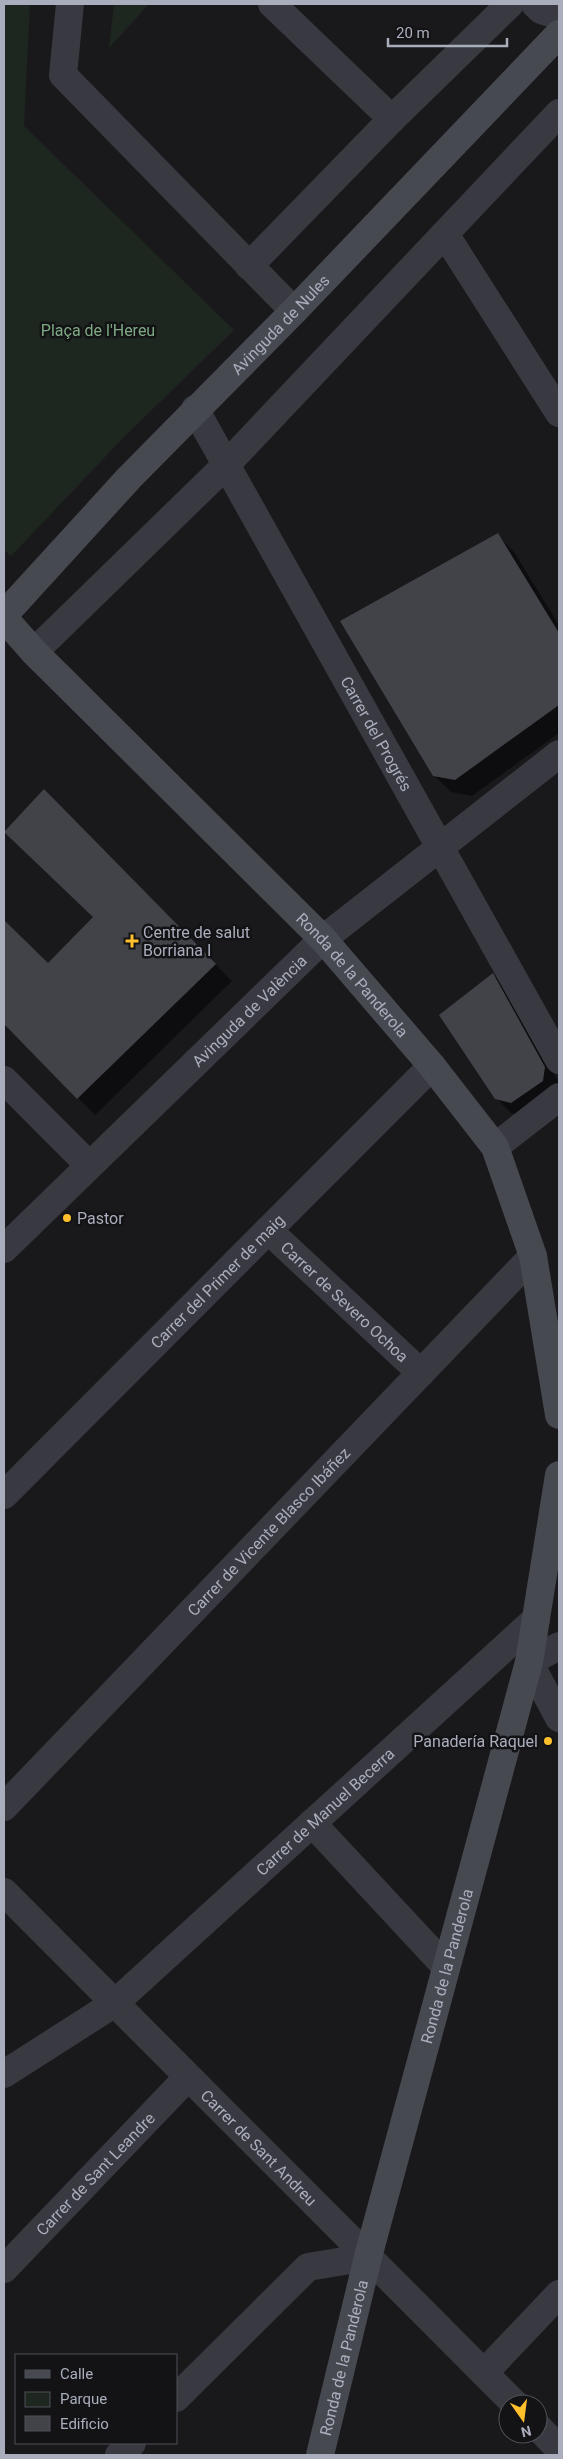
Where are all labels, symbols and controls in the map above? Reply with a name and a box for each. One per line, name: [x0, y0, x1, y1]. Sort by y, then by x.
scale bar: [388, 15, 507, 47]
text: 20 m: [396, 24, 430, 42]
street label: Avinguda de Nules: [228, 271, 334, 379]
park label: Plaça de l'Hereu: [41, 321, 155, 340]
street label: Carrer del Progrés: [336, 673, 416, 795]
street label: Ronda de la Panderola: [292, 909, 412, 1041]
place label: Centre de salut Borriana I: [143, 923, 250, 960]
marker: Centre de salut Borriana I: [125, 934, 139, 948]
street label: Avinguda de València: [188, 951, 311, 1071]
place label: Pastor: [77, 1209, 124, 1228]
street label: Carrer del Primer de maig: [147, 1211, 288, 1353]
marker: Pastor: [61, 1212, 73, 1224]
street label: Carrer de Severo Ochoa: [277, 1238, 412, 1366]
street label: Carrer de Vicente Blasco Ibáñez: [184, 1444, 354, 1620]
place label: Panadería Raquel: [413, 1732, 538, 1751]
marker: Panadería Raquel: [542, 1735, 554, 1747]
street label: Carrer de Manuel Becerra: [252, 1744, 398, 1880]
street label: Ronda de la Panderola: [417, 1887, 477, 2046]
street label: Carrer de Sant Andreu: [197, 2086, 321, 2210]
street label: Carrer de Sant Leandre: [32, 2109, 159, 2239]
street label: Ronda de la Panderola: [316, 2278, 372, 2438]
legend: [15, 2354, 178, 2444]
text: Calle: [60, 2365, 93, 2383]
text: Parque: [60, 2390, 107, 2408]
north arrow: [498, 2394, 548, 2444]
text: Edificio: [60, 2415, 109, 2433]
text: N: [519, 2423, 533, 2441]

